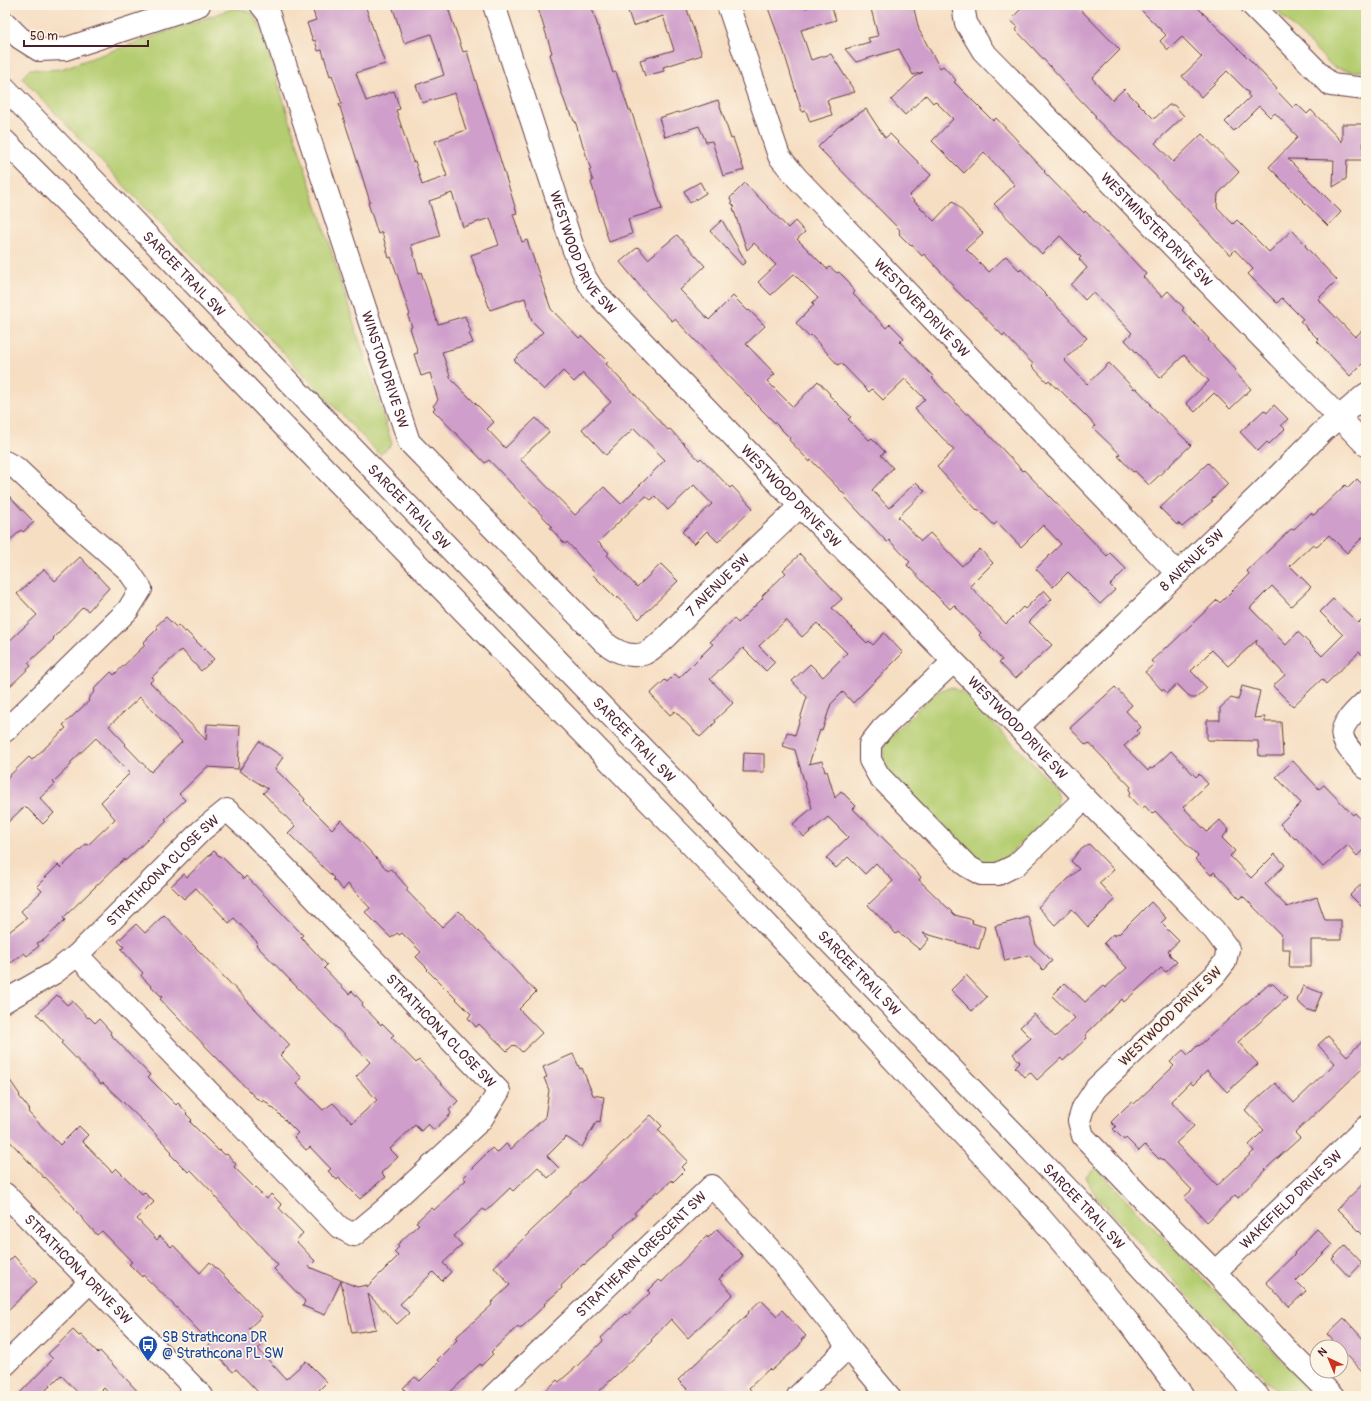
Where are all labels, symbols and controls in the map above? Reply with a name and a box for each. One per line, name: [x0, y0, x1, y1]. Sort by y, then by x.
scale bar: [24, 22, 148, 48]
text: 50 m: [30, 29, 58, 44]
street label: WESTMINSTER DRIVE SW: [1097, 169, 1216, 291]
street label: WESTWOOD DRIVE SW: [546, 189, 620, 318]
street label: SARCEE TRAIL SW: [139, 228, 229, 320]
street label: WESTOVER DRIVE SW: [870, 255, 973, 361]
street label: WINSTON DRIVE SW: [358, 309, 412, 431]
street label: WESTWOOD DRIVE SW: [737, 442, 844, 551]
street label: SARCEE TRAIL SW: [364, 461, 454, 553]
street label: 8 AVENUE SW: [1156, 525, 1228, 595]
street label: 7 AVENUE SW: [683, 550, 754, 620]
street label: WESTWOOD DRIVE SW: [964, 673, 1071, 783]
street label: SARCEE TRAIL SW: [589, 694, 679, 786]
street label: STRATHCONA CLOSE SW: [103, 812, 223, 930]
street label: SARCEE TRAIL SW: [814, 927, 904, 1019]
street label: WESTWOOD DRIVE SW: [1115, 963, 1225, 1070]
street label: STRATHCONA CLOSE SW: [382, 970, 499, 1092]
street label: WAKEFIELD DRIVE SW: [1236, 1147, 1346, 1253]
street label: SARCEE TRAIL SW: [1039, 1160, 1128, 1253]
street label: STRATHEARN CRESCENT SW: [572, 1188, 710, 1321]
street label: STRATHCONA DRIVE SW: [21, 1211, 135, 1328]
place label: SB Strathcona DR @ Strathcona PL SW: [162, 1329, 284, 1362]
bus stop icon: SB Strathcona DR @ Strathcona PL SW: [137, 1334, 159, 1362]
north arrow: [1309, 1339, 1349, 1379]
text: N: [1315, 1345, 1330, 1359]

